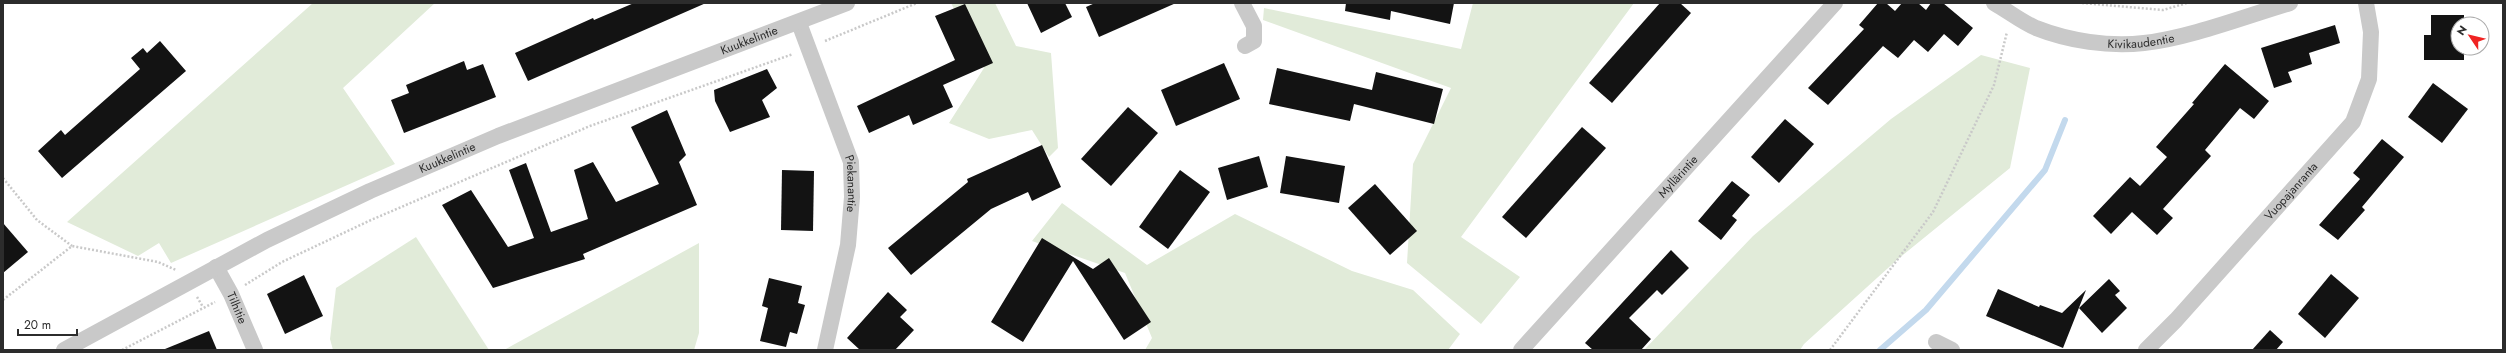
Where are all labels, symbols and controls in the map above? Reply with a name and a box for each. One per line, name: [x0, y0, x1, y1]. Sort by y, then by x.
north arrow: [2450, 16, 2490, 56]
street label: Kuukkelintie: [718, 21, 780, 59]
text: N: [2453, 22, 2471, 38]
street label: Kivikaudentie: [2107, 29, 2176, 53]
street label: Kuukkelintie: [416, 138, 478, 178]
street label: Myllärintie: [1654, 151, 1702, 202]
street label: Piekanantie: [840, 152, 861, 213]
street label: Vuopajanranta: [2260, 158, 2322, 224]
street label: Tilhitie: [222, 289, 252, 327]
scale bar: [18, 311, 77, 337]
text: 20 m: [24, 316, 51, 334]

